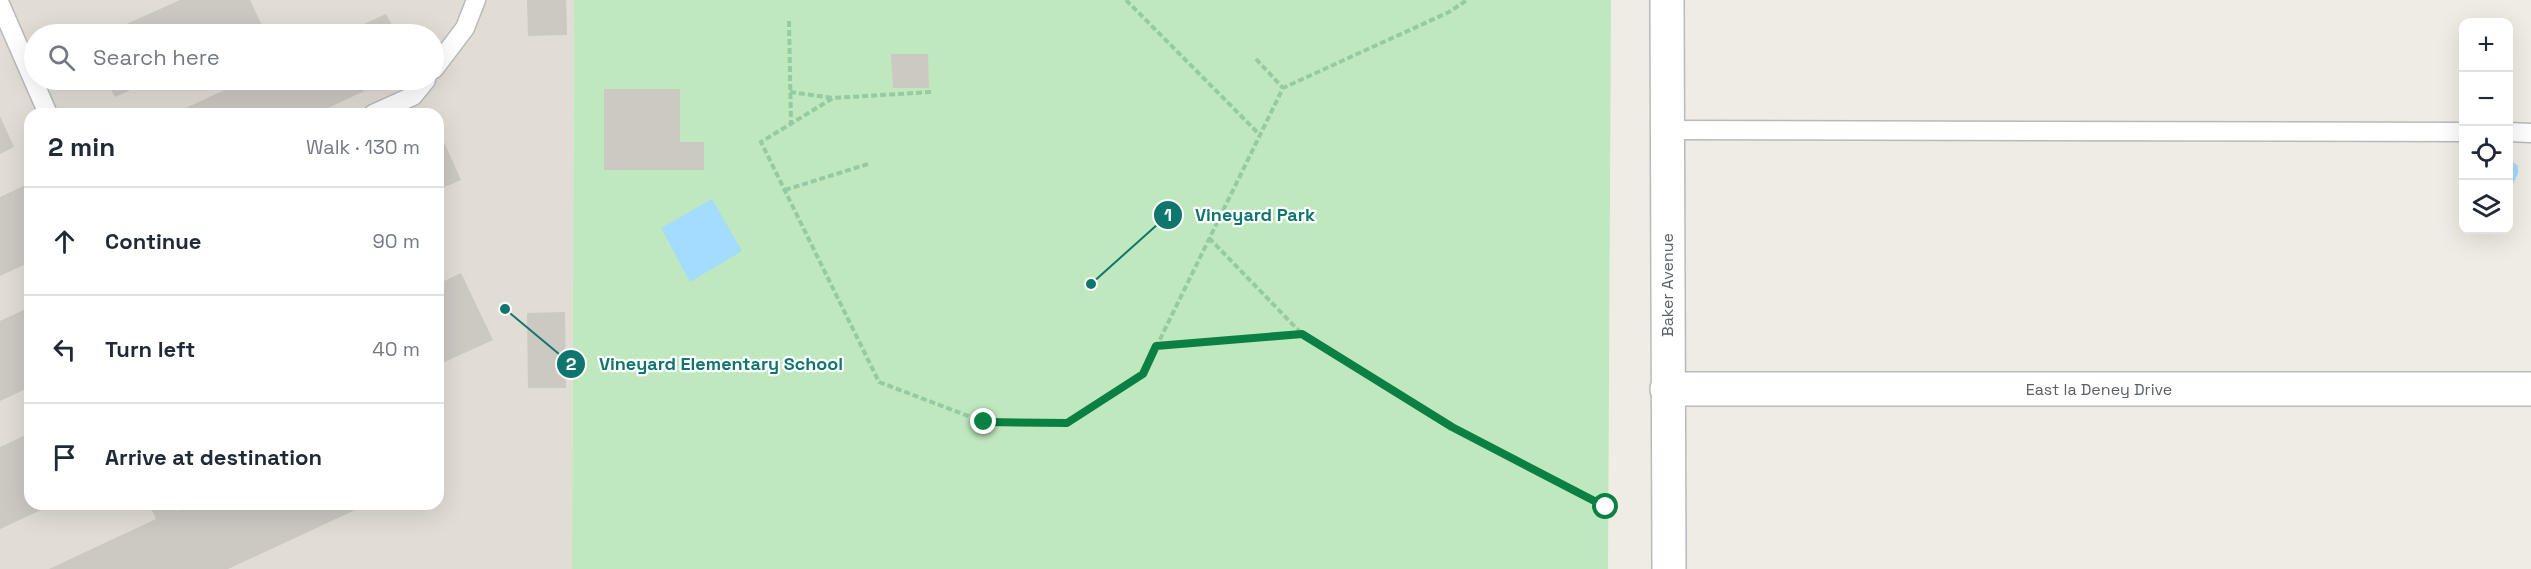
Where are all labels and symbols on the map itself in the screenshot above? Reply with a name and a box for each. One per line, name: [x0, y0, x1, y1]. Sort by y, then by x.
callout: Vineyard Park: [1153, 197, 1327, 233]
text: 1: [1164, 203, 1172, 226]
text: Vineyard Park: [1195, 203, 1315, 226]
street label: Baker Avenue: [1657, 233, 1678, 337]
callout: Vineyard Elementary School: [556, 346, 855, 382]
text: 2: [566, 352, 577, 375]
text: Vineyard Elementary School: [599, 352, 843, 375]
street label: East la Deney Drive: [2026, 379, 2172, 400]
route end: [970, 408, 996, 434]
route start: [1592, 493, 1618, 519]

